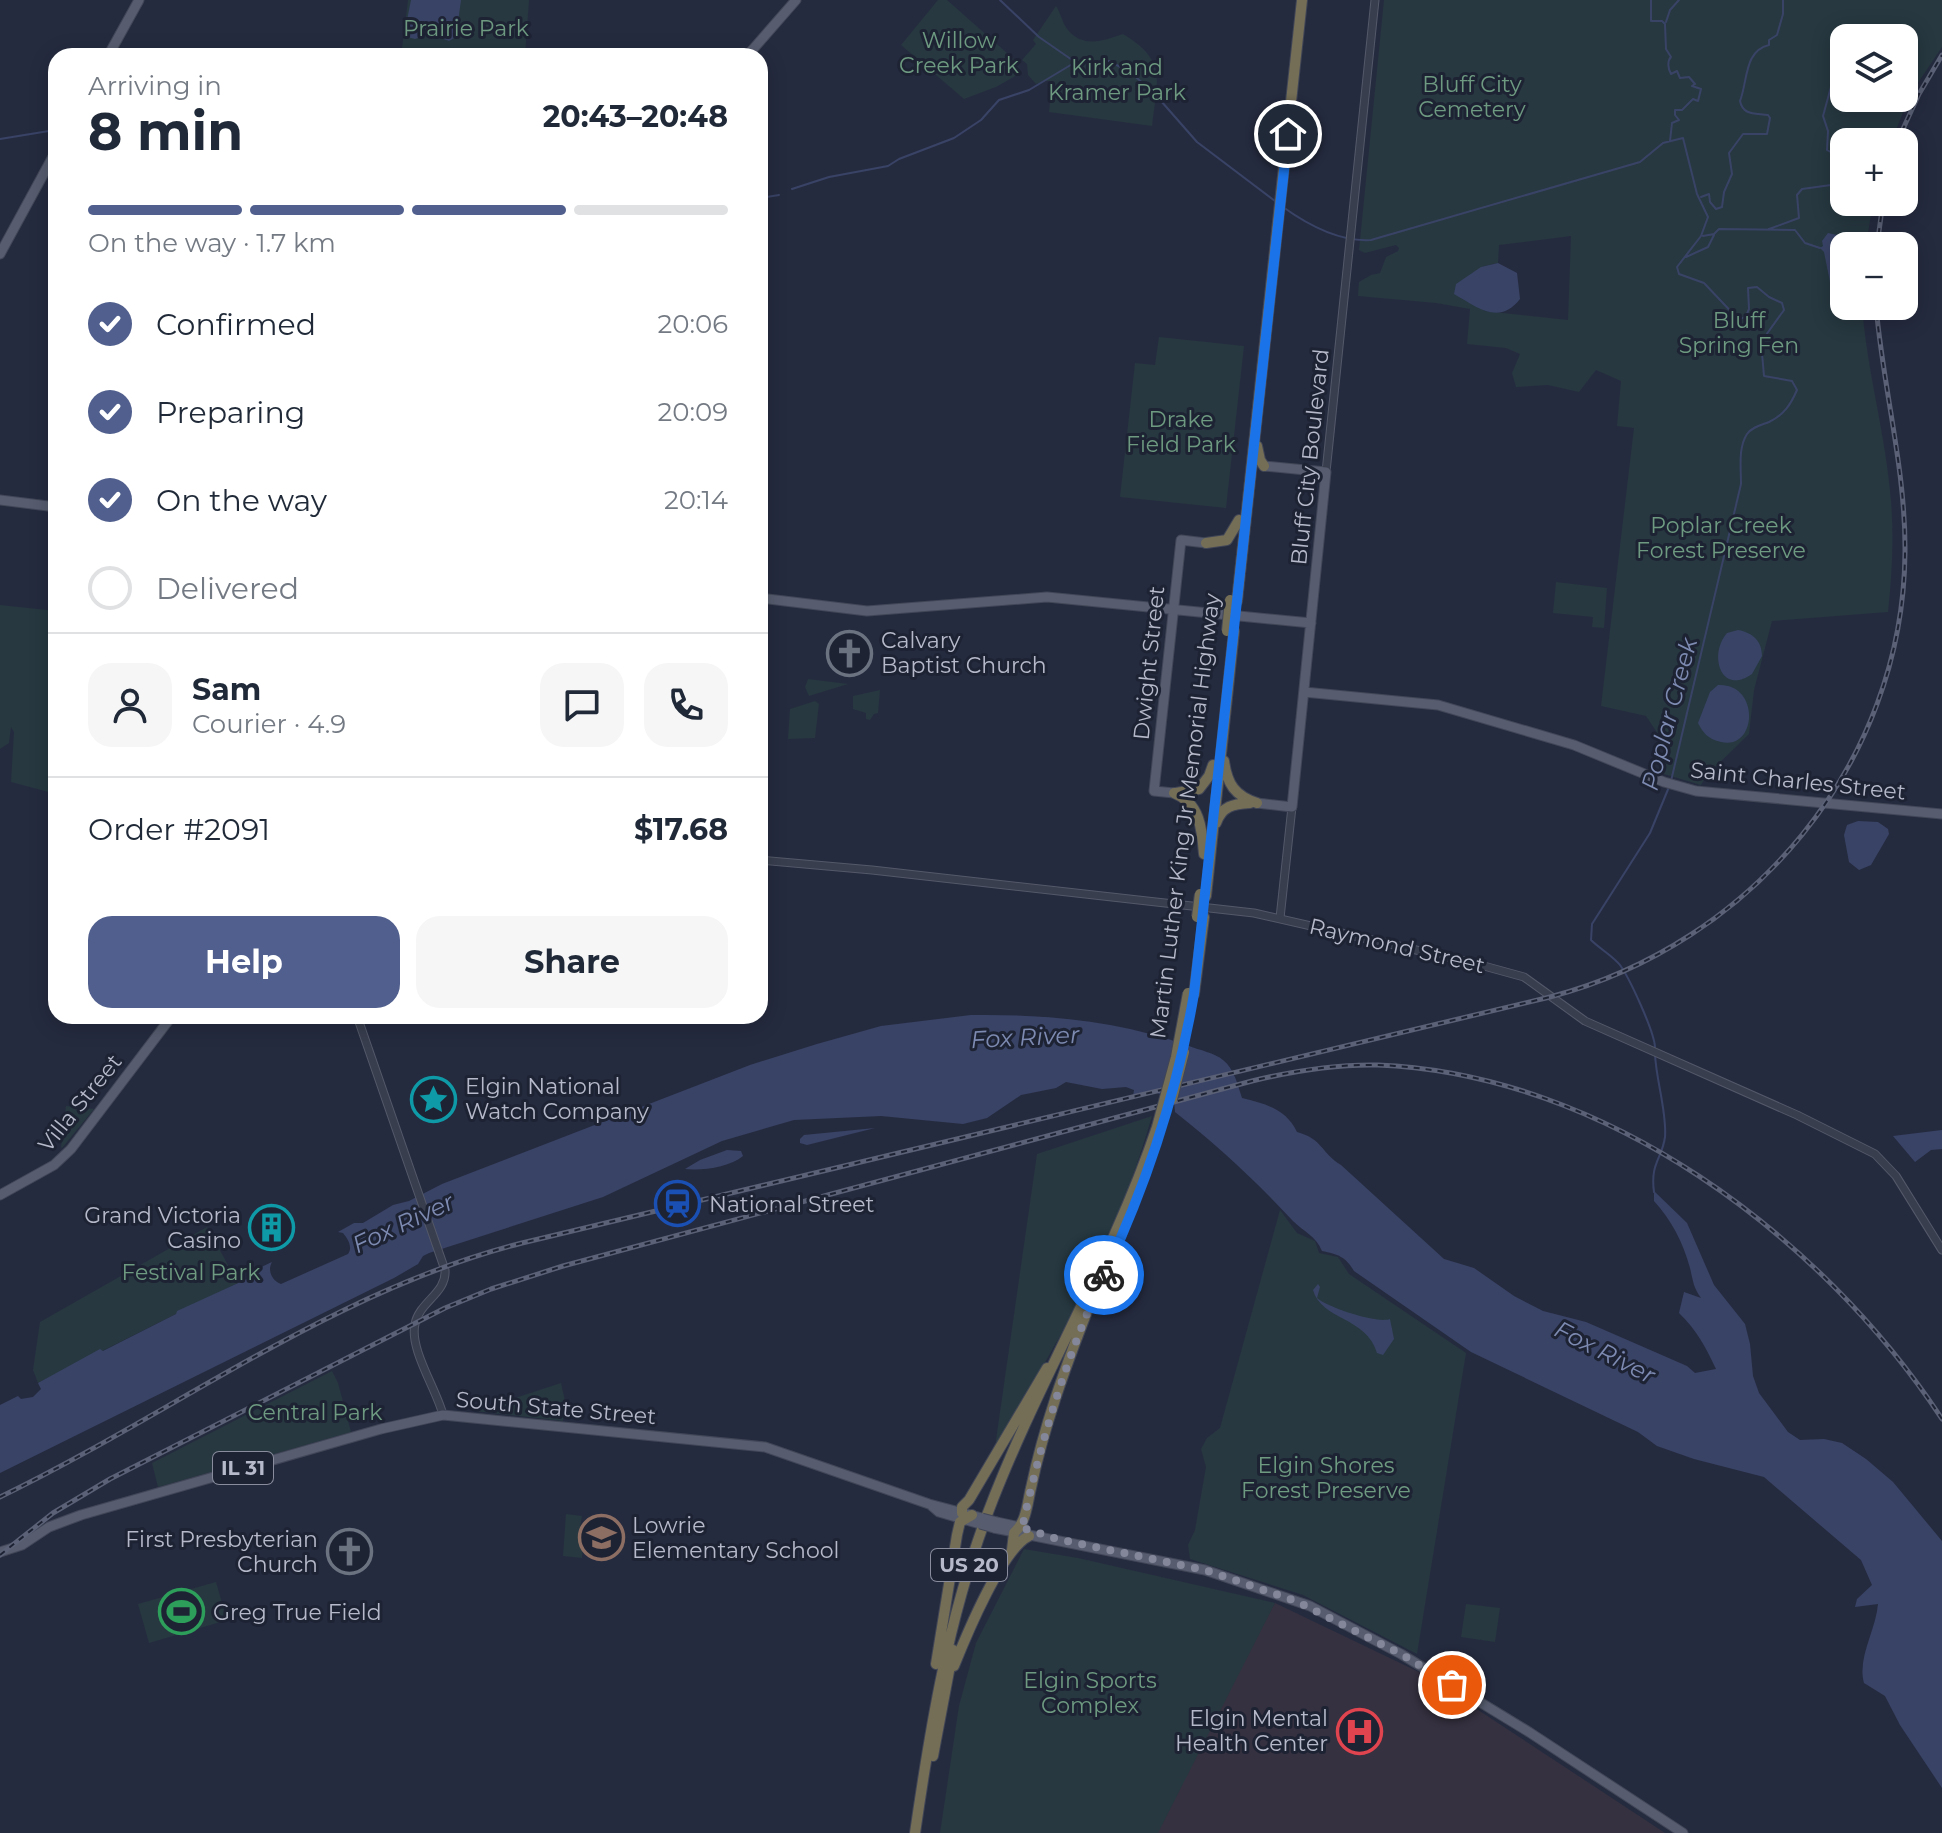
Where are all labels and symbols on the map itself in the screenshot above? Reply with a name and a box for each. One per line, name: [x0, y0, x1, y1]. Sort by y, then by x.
park label: Prairie Park: [403, 15, 530, 42]
park label: Willow Creek Park: [899, 27, 1020, 79]
park label: Kirk and Kramer Park: [1048, 54, 1187, 106]
park label: Bluff City Cemetery: [1418, 71, 1526, 123]
pin: [1254, 100, 1322, 168]
park label: Bluff Spring Fen: [1679, 307, 1799, 359]
street label: Bluff City Boulevard: [1285, 348, 1335, 566]
park label: Drake Field Park: [1126, 406, 1237, 458]
park label: Poplar Creek Forest Preserve: [1636, 512, 1806, 564]
street label: Dwight Street: [1127, 585, 1171, 741]
street label: Martin Luther King Jr Memorial Highway: [1144, 592, 1226, 1040]
place label: Calvary Baptist Church: [881, 627, 1047, 679]
church icon: Calvary Baptist Church: [826, 629, 874, 677]
water label: Poplar Creek: [1635, 633, 1704, 793]
street label: Saint Charles Street: [1689, 756, 1907, 806]
street label: Raymond Street: [1307, 913, 1488, 979]
water label: Fox River: [970, 1020, 1082, 1054]
street label: Villa Street: [32, 1049, 128, 1157]
place label: Elgin National Watch Company: [465, 1073, 649, 1125]
place icon: Elgin National Watch Company: [410, 1075, 458, 1123]
station icon: National Street: [654, 1180, 702, 1228]
water label: Fox River: [347, 1186, 460, 1259]
place label: National Street: [709, 1191, 875, 1218]
place label: Grand Victoria Casino: [84, 1202, 241, 1254]
building icon: Grand Victoria Casino: [248, 1204, 296, 1252]
courier: [1064, 1235, 1144, 1315]
park label: Festival Park: [122, 1259, 261, 1286]
water label: Fox River: [1550, 1314, 1661, 1390]
street label: South State Street: [455, 1386, 657, 1430]
park label: Central Park: [247, 1399, 383, 1426]
road number: IL 31: [213, 1452, 273, 1484]
park label: Elgin Shores Forest Preserve: [1241, 1452, 1411, 1504]
place label: Lowrie Elementary School: [632, 1512, 839, 1564]
school or university icon: Lowrie Elementary School: [577, 1514, 625, 1562]
place label: First Presbyterian Church: [125, 1526, 318, 1578]
church icon: First Presbyterian Church: [325, 1528, 373, 1576]
road number: US 20: [931, 1549, 1007, 1581]
sports icon: Greg True Field: [158, 1588, 206, 1636]
place label: Greg True Field: [213, 1599, 382, 1626]
pin: [1418, 1651, 1486, 1719]
park label: Elgin Sports Complex: [1023, 1667, 1157, 1719]
place label: Elgin Mental Health Center: [1175, 1705, 1328, 1757]
hospital icon: Elgin Mental Health Center: [1335, 1707, 1383, 1755]

